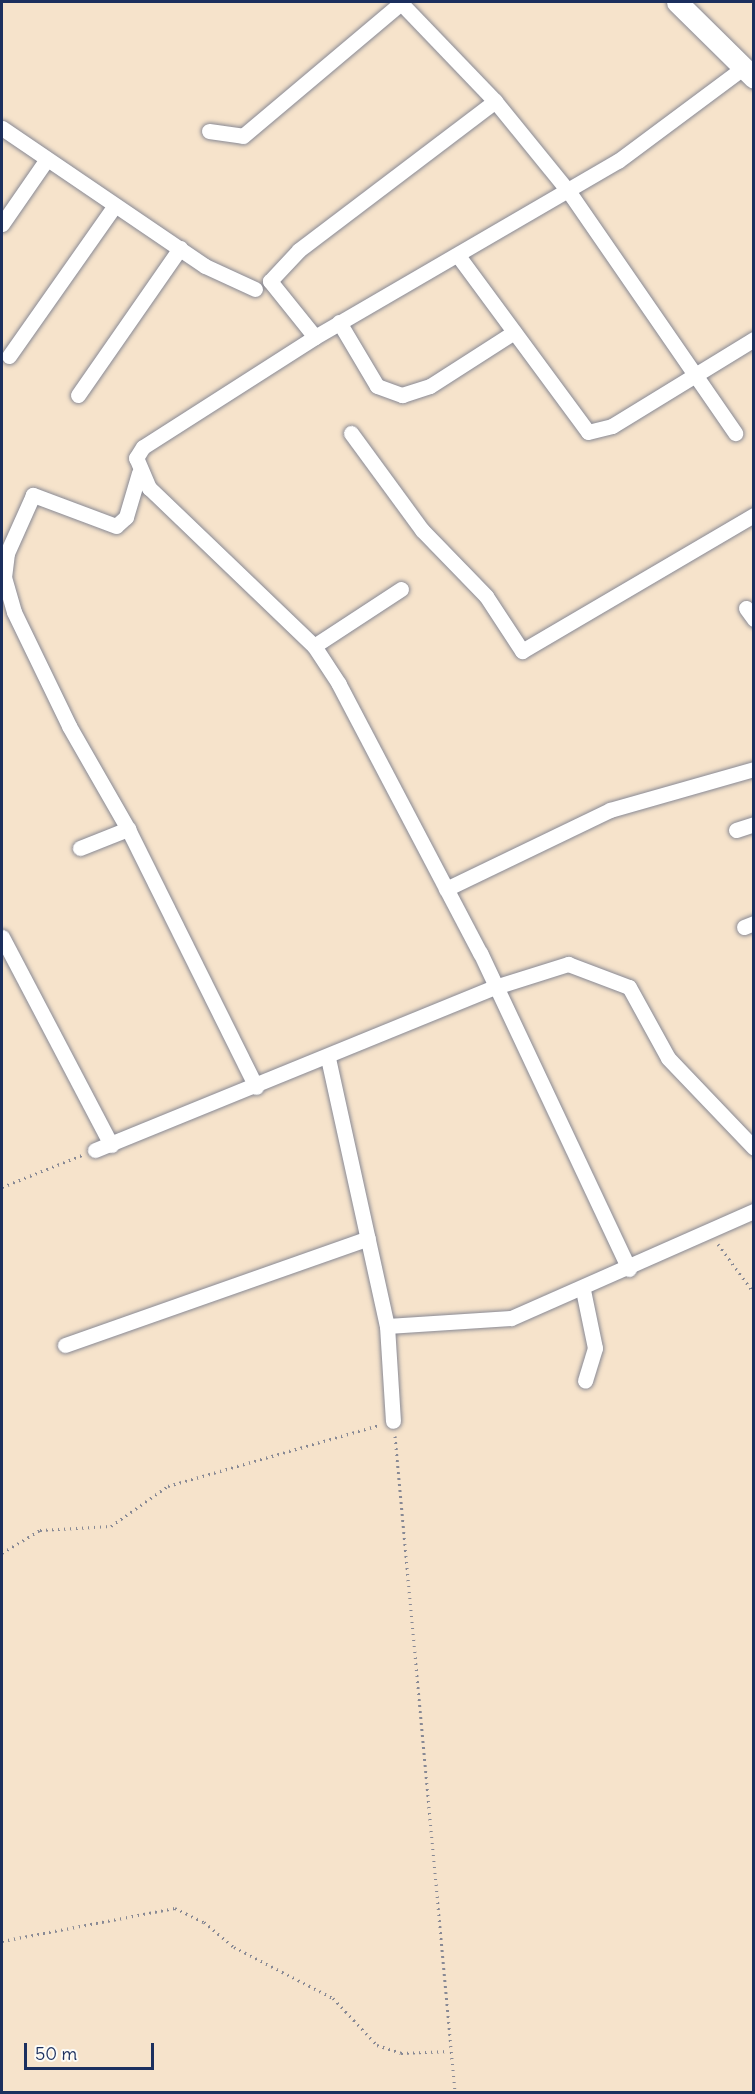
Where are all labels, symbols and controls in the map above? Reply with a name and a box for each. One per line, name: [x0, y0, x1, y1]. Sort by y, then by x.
scale bar: [27, 2031, 158, 2069]
text: 50 m: [35, 2042, 77, 2065]

